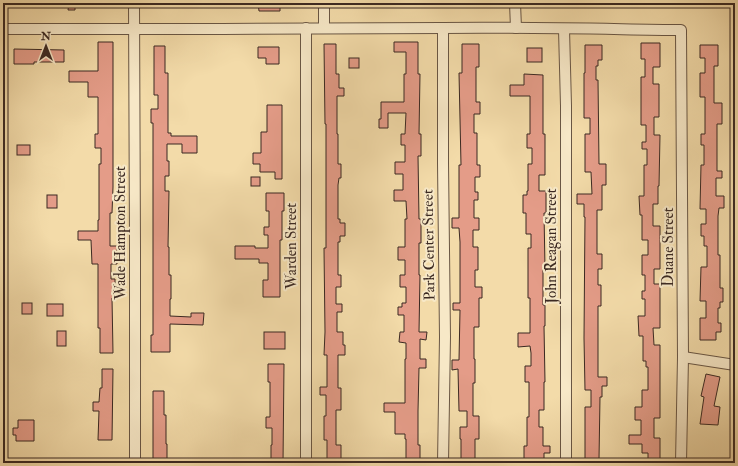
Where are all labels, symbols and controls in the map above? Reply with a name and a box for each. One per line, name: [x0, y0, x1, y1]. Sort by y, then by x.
north arrow: [26, 26, 66, 66]
text: N: [40, 30, 52, 43]
street label: Wade Hampton Street: [111, 166, 131, 301]
street label: John Reagan Street: [542, 188, 562, 305]
street label: Park Center Street: [419, 189, 439, 301]
street label: Warden Street: [282, 203, 301, 290]
street label: Duane Street: [659, 207, 678, 287]

